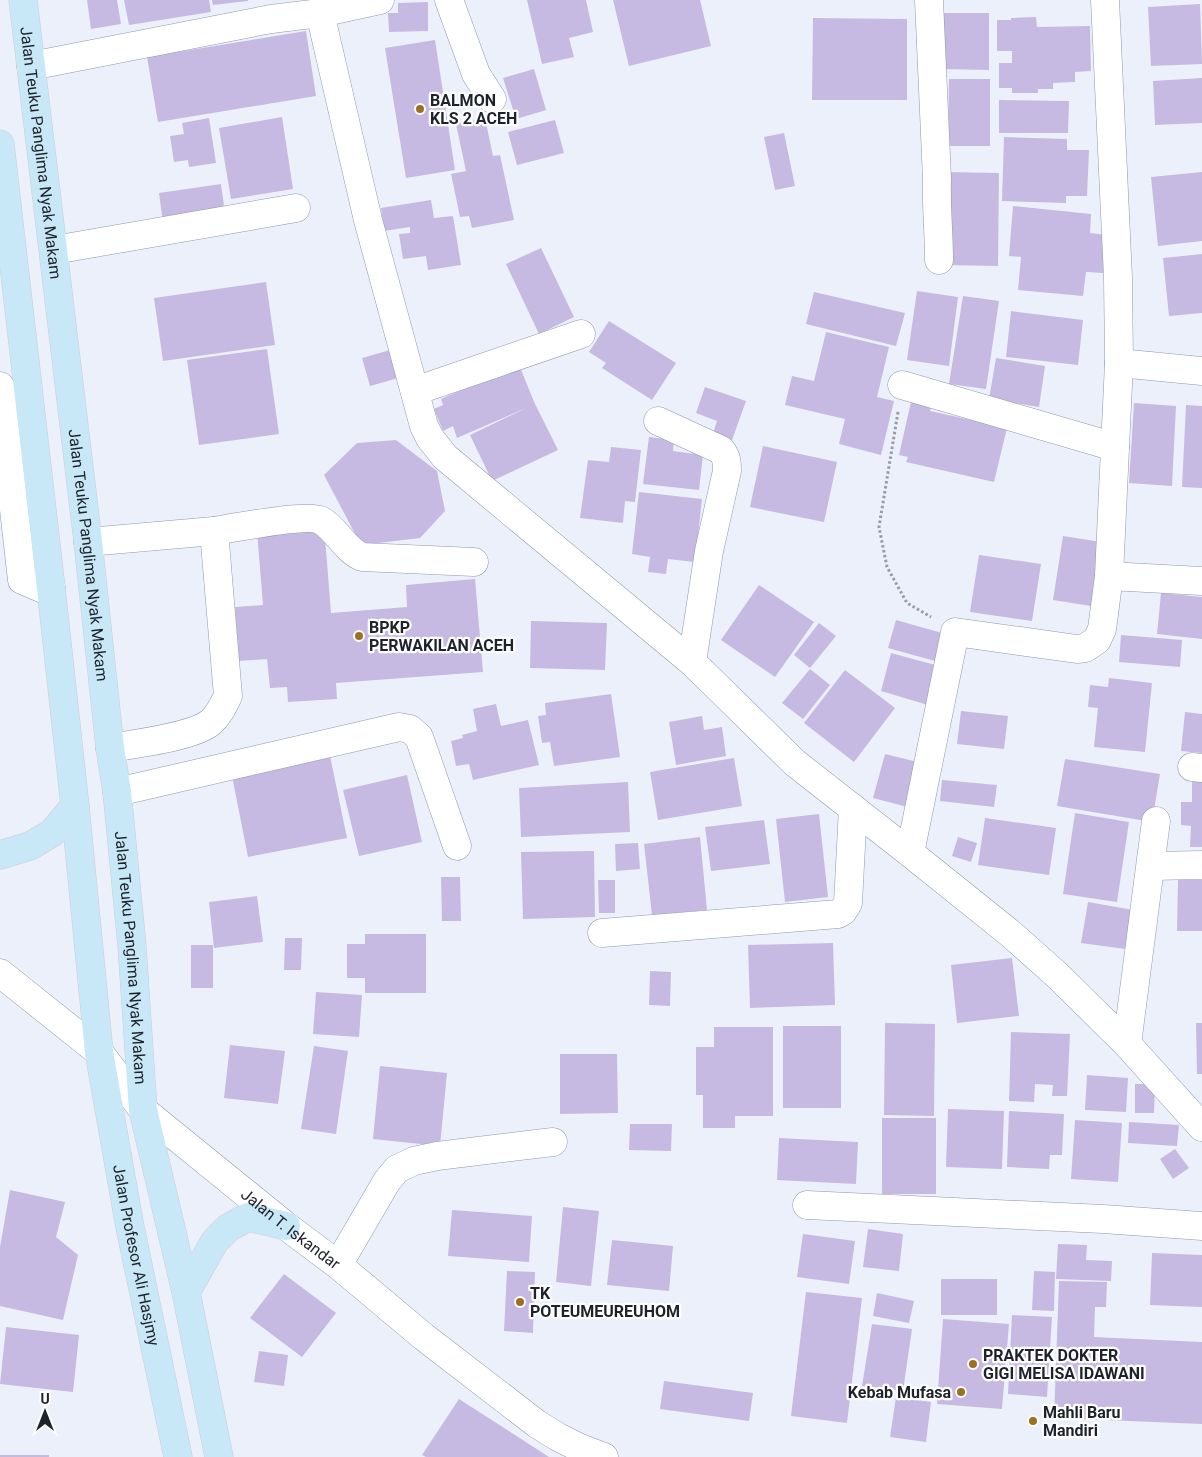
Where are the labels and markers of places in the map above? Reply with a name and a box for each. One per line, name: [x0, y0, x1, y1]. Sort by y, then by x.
place label: BALMON KLS 2 ACEH: [430, 91, 517, 128]
marker: BALMON KLS 2 ACEH: [414, 103, 426, 115]
place label: BPKP PERWAKILAN ACEH: [369, 618, 514, 655]
marker: BPKP PERWAKILAN ACEH: [353, 630, 365, 642]
place label: TK POTEUMEUREUHOM: [530, 1284, 680, 1321]
marker: TK POTEUMEUREUHOM: [514, 1296, 526, 1308]
place label: PRAKTEK DOKTER GIGI MELISA IDAWANI: [983, 1346, 1145, 1383]
marker: PRAKTEK DOKTER GIGI MELISA IDAWANI: [967, 1358, 979, 1370]
place label: Kebab Mufasa: [848, 1383, 951, 1402]
marker: Kebab Mufasa: [955, 1386, 967, 1398]
place label: Mahli Baru Mandiri: [1043, 1403, 1121, 1440]
marker: Mahli Baru Mandiri: [1027, 1415, 1039, 1427]

